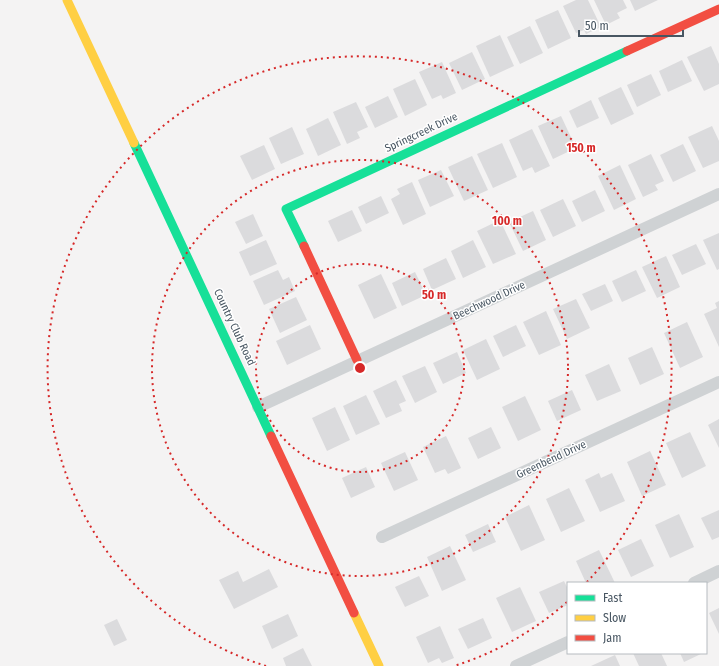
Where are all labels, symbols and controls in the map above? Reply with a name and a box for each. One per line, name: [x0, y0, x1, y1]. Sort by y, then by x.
scale bar: [579, 12, 683, 38]
text: 50 m: [585, 19, 609, 33]
street label: Springcreek Drive: [383, 110, 460, 155]
text: 150 m: [566, 141, 596, 155]
text: 100 m: [492, 214, 522, 228]
street label: Beechwood Drive: [451, 278, 527, 323]
street label: Country Club Road: [211, 287, 258, 368]
text: 50 m: [422, 288, 446, 302]
centre of rings: [353, 361, 367, 375]
street label: Greenbend Drive: [514, 438, 588, 481]
legend: [567, 582, 707, 654]
text: Fast: [603, 591, 622, 605]
text: Slow: [603, 611, 626, 625]
text: Jam: [603, 631, 621, 645]

